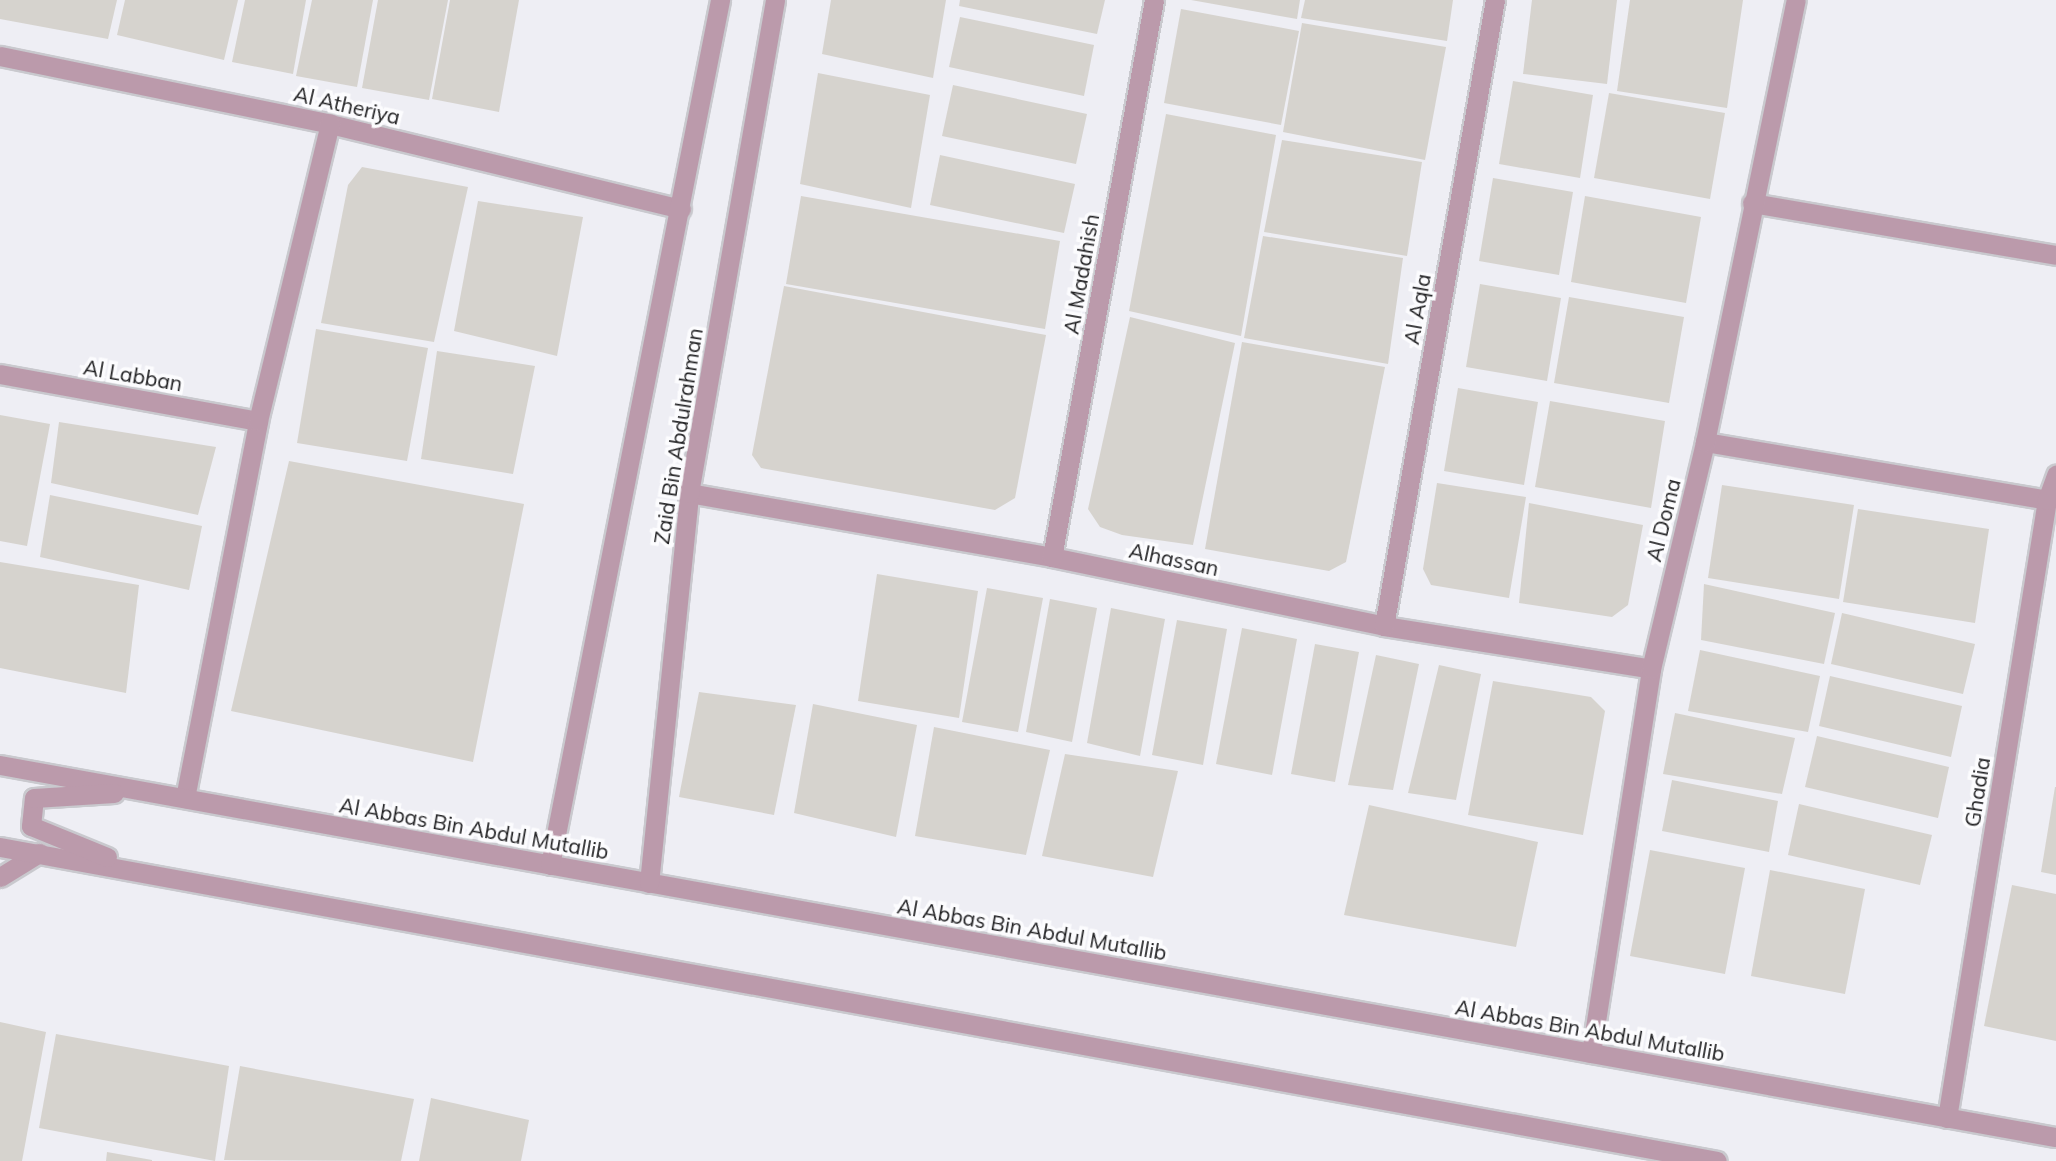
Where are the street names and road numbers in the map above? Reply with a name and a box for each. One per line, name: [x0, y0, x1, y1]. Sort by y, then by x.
street label: Al Atheriya: [291, 81, 403, 129]
street label: Al Madahish: [1058, 212, 1104, 336]
street label: Al Aqla: [1398, 272, 1436, 346]
street label: Zaid Bin Abdulrahman: [648, 326, 708, 546]
street label: Al Labban: [82, 354, 184, 396]
street label: Al Doma: [1641, 476, 1685, 564]
street label: Alhassan: [1127, 537, 1221, 581]
street label: Ghadia: [1959, 755, 1995, 829]
street label: Al Abbas Bin Abdul Mutallib: [337, 792, 611, 864]
street label: Al Abbas Bin Abdul Mutallib: [895, 893, 1169, 965]
street label: Al Abbas Bin Abdul Mutallib: [1453, 994, 1727, 1066]

